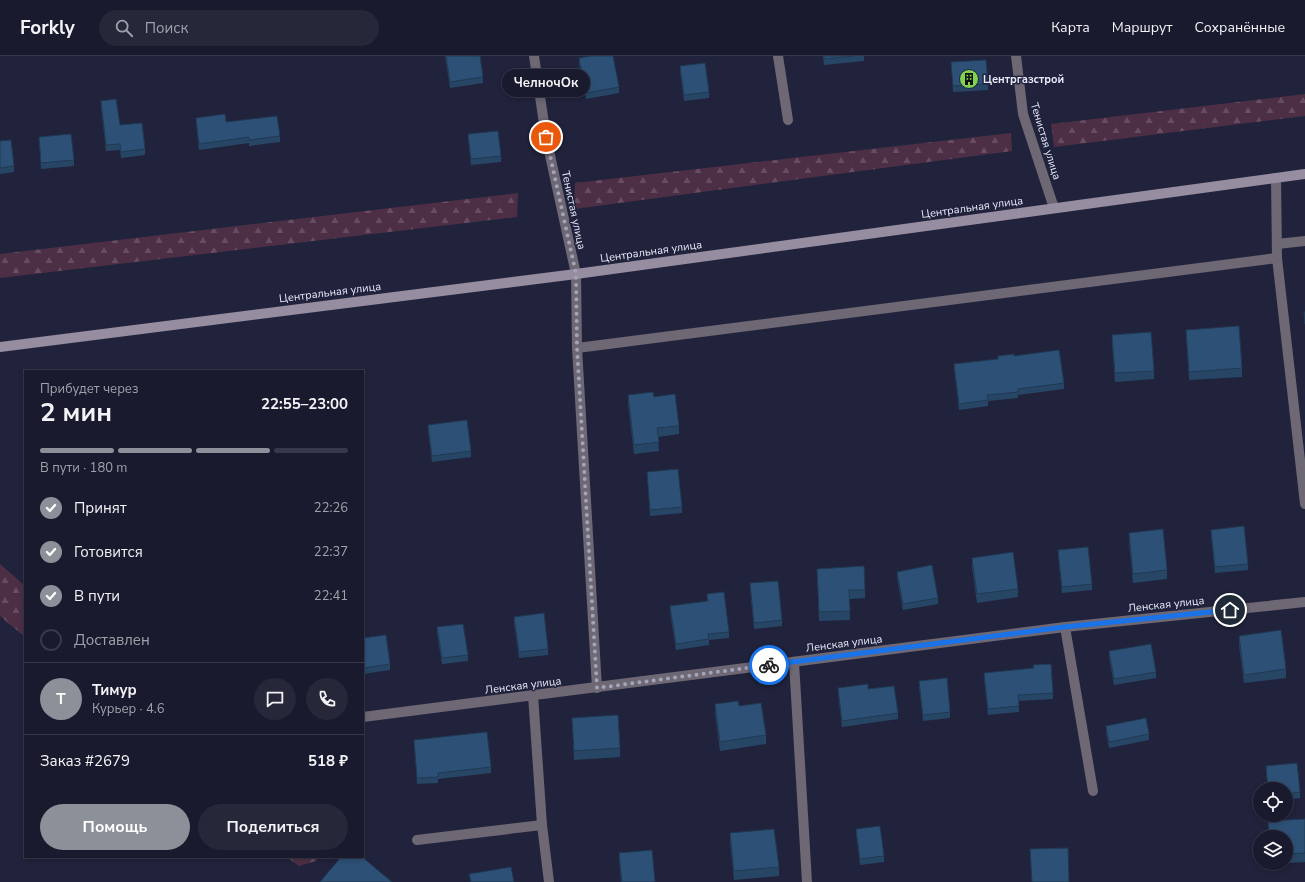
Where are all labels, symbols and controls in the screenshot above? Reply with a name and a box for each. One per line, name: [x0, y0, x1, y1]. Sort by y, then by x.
search box: [99, 10, 379, 46]
text: Forkly: [20, 15, 75, 41]
icon: search: [113, 17, 135, 39]
text: Поиск: [145, 18, 188, 38]
text: Карта: [1051, 18, 1090, 37]
text: Маршрут: [1112, 18, 1173, 37]
text: Сохранённые: [1195, 18, 1285, 37]
building icon: Центргазстрой: [958, 68, 980, 90]
callout: ЧелночОк: [502, 69, 590, 97]
place label: Центргазстрой: [983, 72, 1064, 87]
text: ЧелночОк: [514, 74, 578, 92]
street label: Тенистая улица: [1027, 101, 1064, 182]
pin: [529, 120, 563, 154]
icon: bag: [535, 126, 557, 148]
street label: Тенистая улица: [558, 169, 589, 251]
street label: Центральная улица: [920, 193, 1024, 222]
street label: Центральная улица: [599, 237, 703, 266]
street label: Центральная улица: [278, 279, 382, 306]
text: Прибудет через: [40, 380, 138, 398]
text: 22:55–23:00: [261, 394, 348, 414]
text: 2 мин: [40, 395, 112, 430]
text: В пути · 180 m: [40, 459, 127, 477]
icon: check: [40, 497, 62, 519]
text: Принят: [74, 498, 127, 518]
text: 22:26: [314, 499, 348, 517]
icon: check: [40, 541, 62, 563]
text: Готовится: [74, 542, 143, 562]
text: 22:37: [314, 543, 348, 561]
icon: check: [40, 585, 62, 607]
text: В пути: [74, 586, 120, 606]
text: 22:41: [314, 587, 348, 605]
street label: Ленская улица: [1127, 593, 1205, 616]
pin: [1213, 593, 1247, 627]
icon: home: [1219, 599, 1241, 621]
text: Доставлен: [74, 630, 150, 650]
street label: Ленская улица: [805, 631, 883, 656]
courier: [749, 645, 789, 685]
icon: bike: [758, 654, 780, 676]
street label: Ленская улица: [484, 673, 562, 698]
button: chat: [254, 678, 296, 720]
button: phone: [306, 678, 348, 720]
text: Тимур: [92, 680, 137, 700]
text: Т: [56, 689, 66, 709]
text: Курьер · 4.6: [92, 700, 165, 718]
text: Заказ #2679: [40, 751, 130, 771]
text: 518 ₽: [308, 751, 348, 771]
map controls: [1253, 782, 1293, 870]
button: locate: [1253, 782, 1293, 822]
button: Помощь: [40, 804, 190, 850]
button: Поделиться: [198, 804, 348, 850]
button: layers: [1253, 830, 1293, 870]

